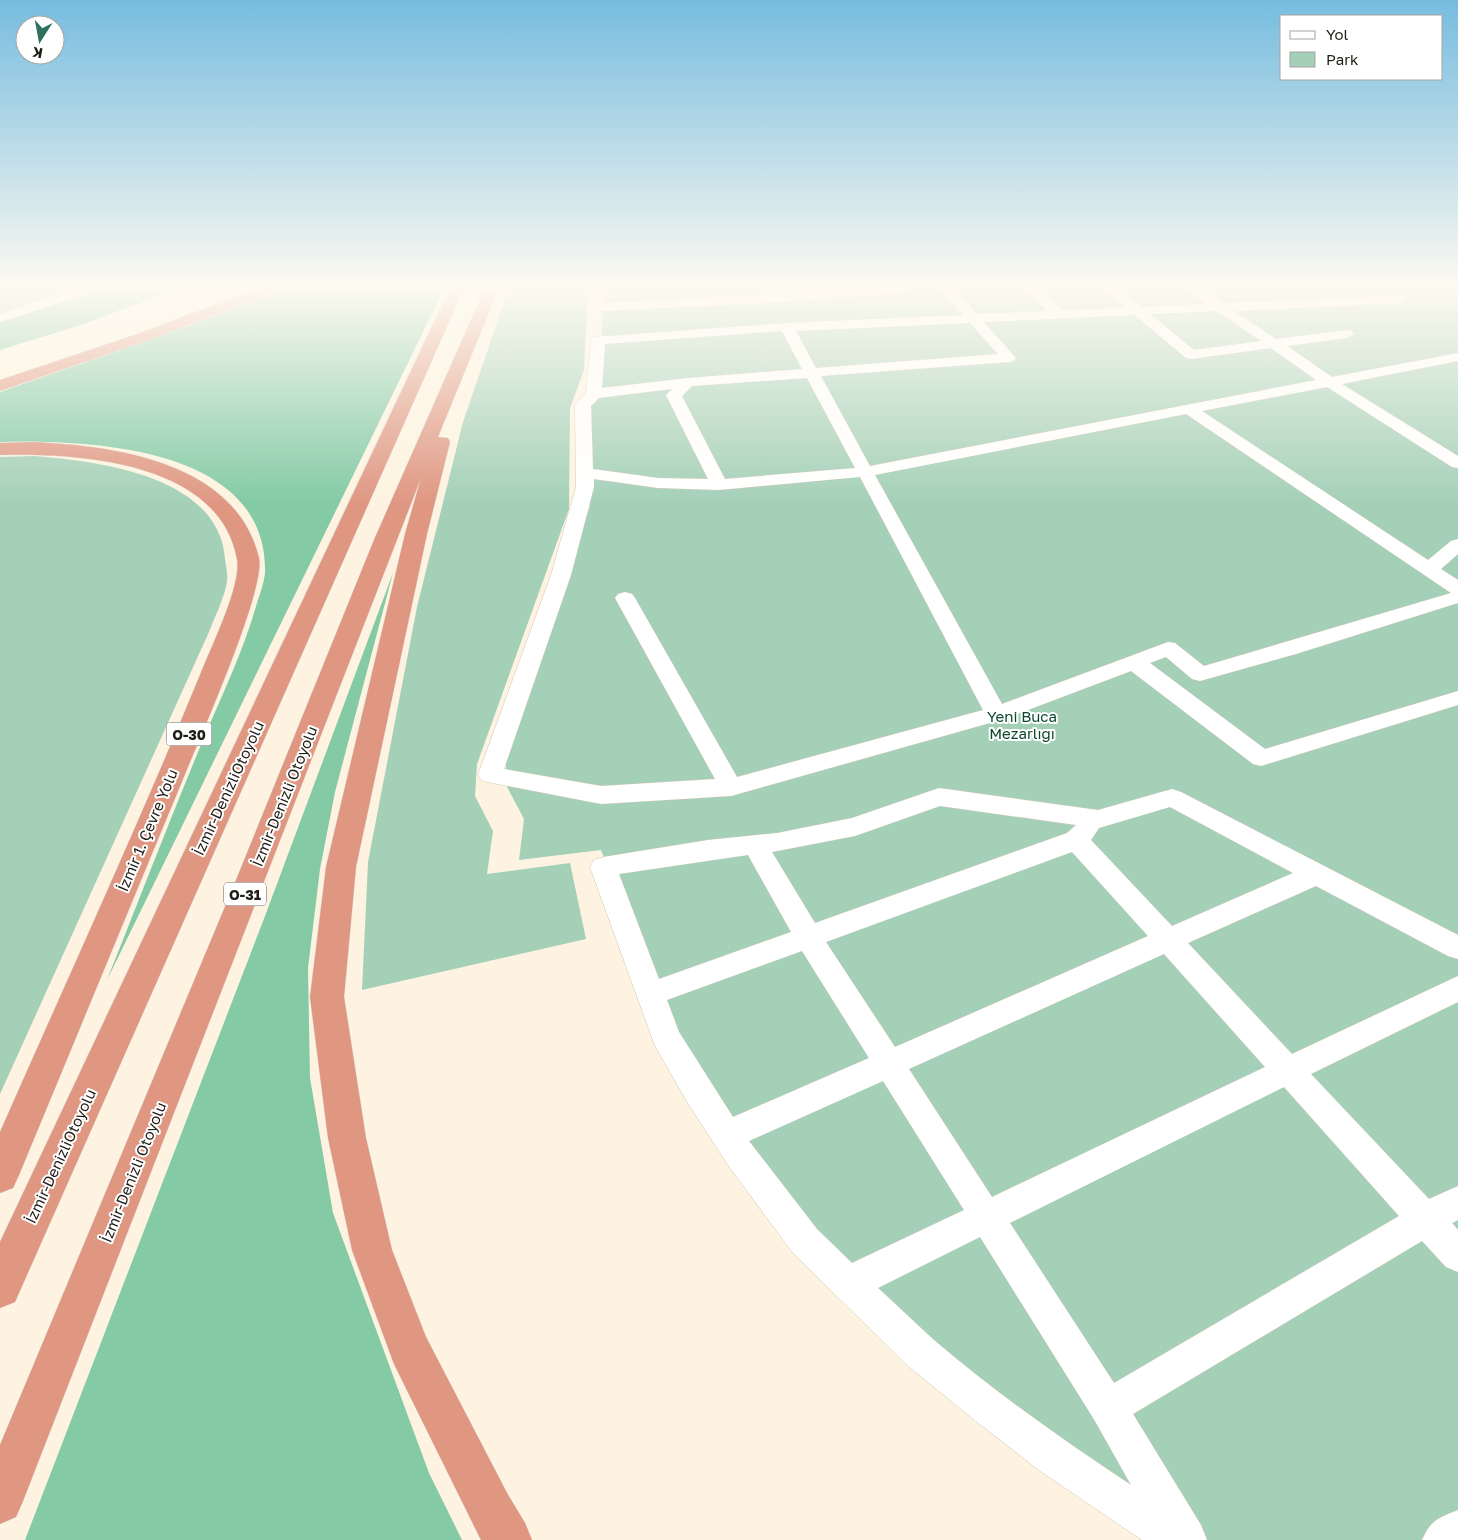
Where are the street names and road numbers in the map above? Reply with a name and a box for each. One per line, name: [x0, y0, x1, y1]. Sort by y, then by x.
street label: İzmir-DenizliOtoyolu: [189, 718, 267, 858]
road number: O-30: [166, 722, 212, 746]
street label: İzmir-Denizli Otoyolu: [248, 723, 320, 869]
street label: İzmir 1. Çevre Yolu: [113, 766, 181, 894]
road number: O-31: [224, 882, 266, 906]
street label: İzmir-DenizliOtoyolu: [21, 1086, 99, 1226]
street label: İzmir-Denizli Otoyolu: [97, 1099, 169, 1245]

